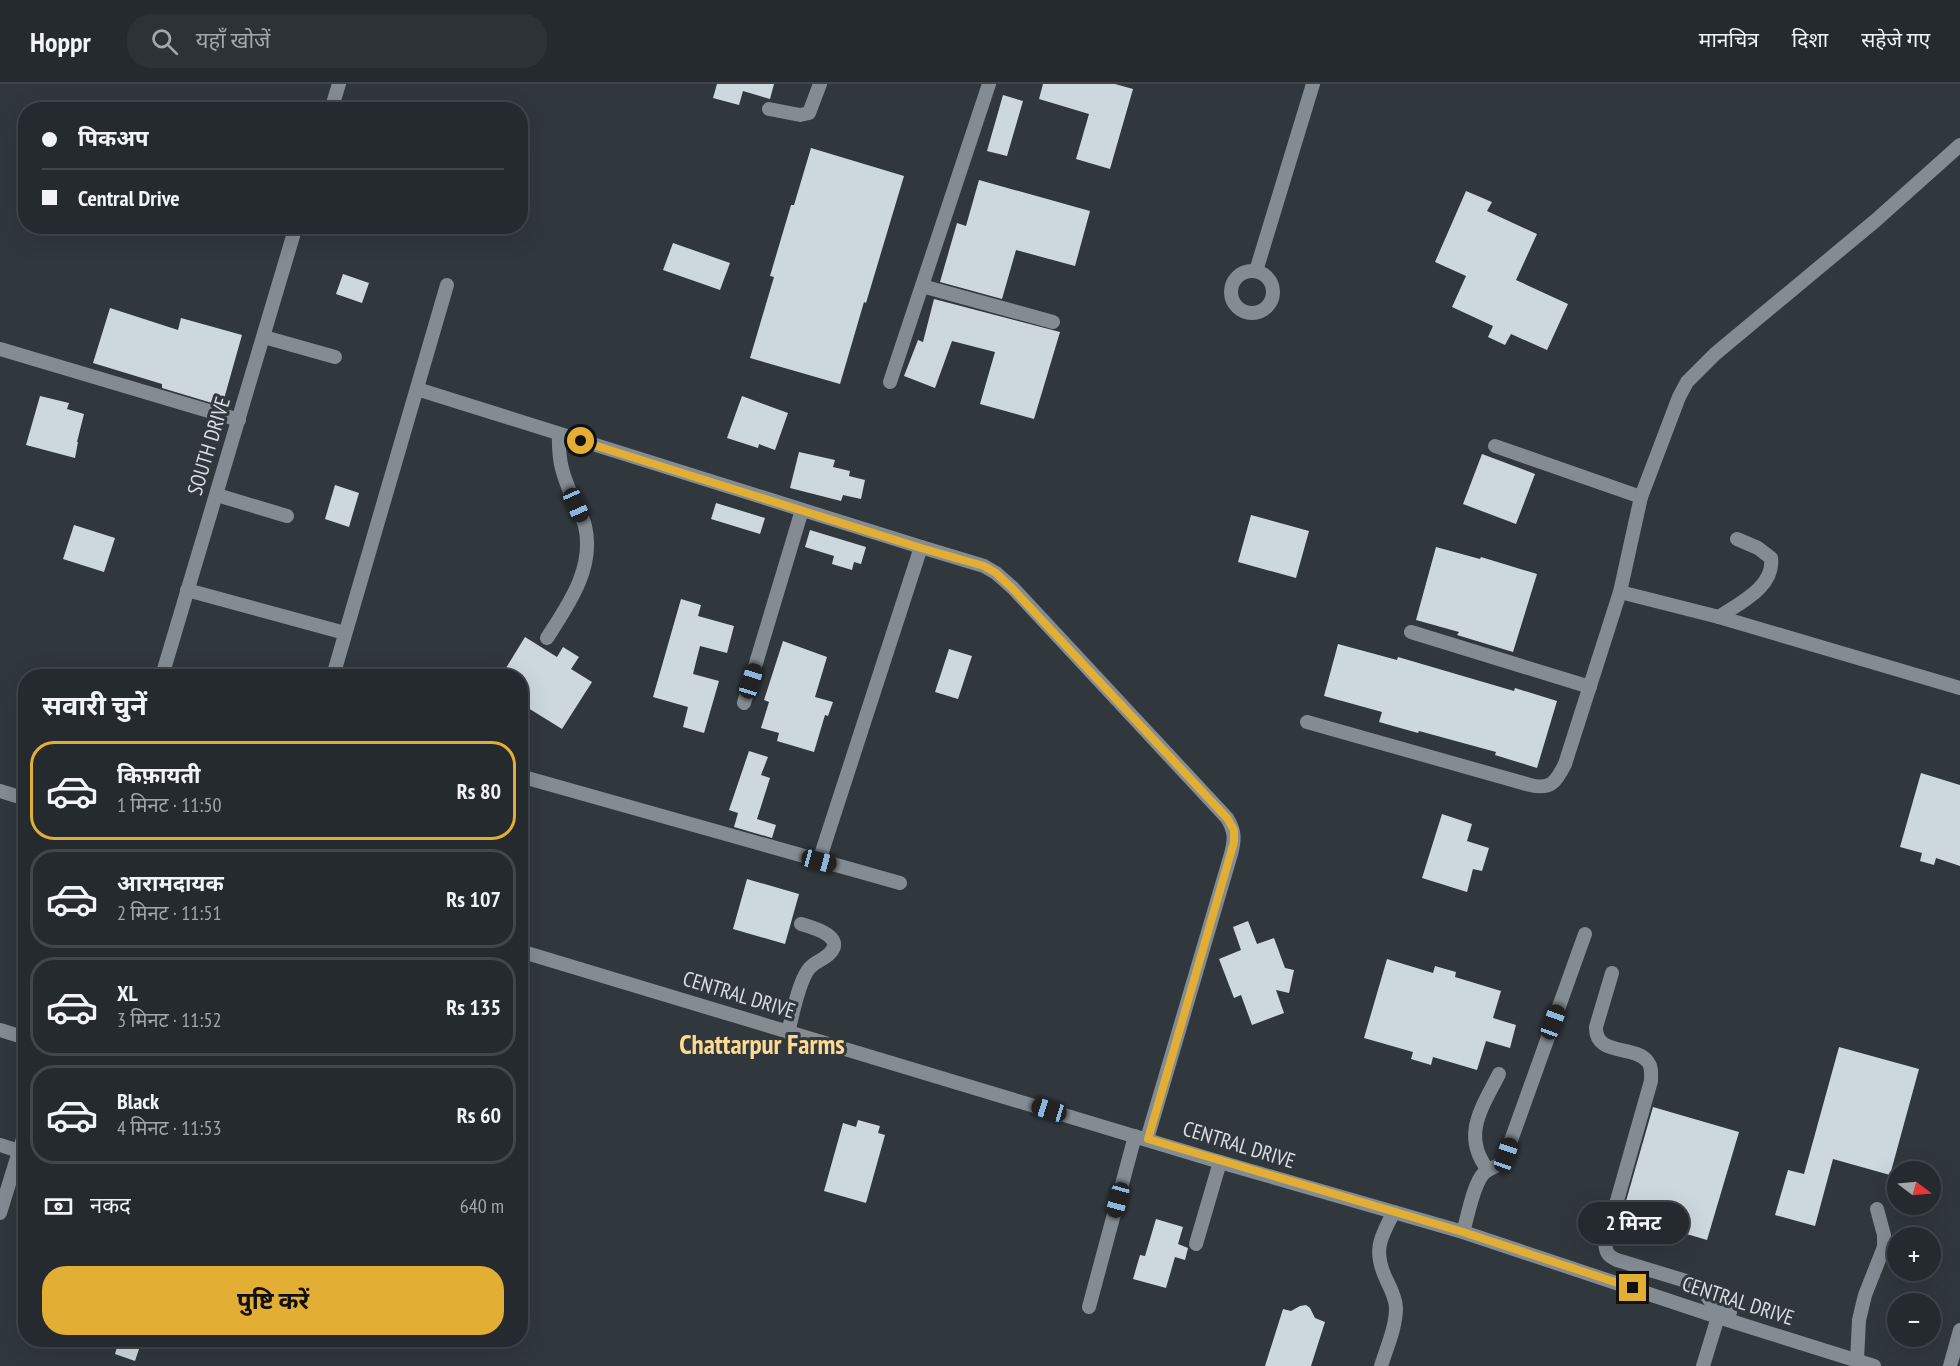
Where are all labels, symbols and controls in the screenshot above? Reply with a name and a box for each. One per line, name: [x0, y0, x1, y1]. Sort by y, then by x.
search box: [127, 14, 547, 68]
text: Hoppr: [30, 23, 91, 60]
icon: search: [148, 25, 181, 58]
text: यहाँ खोजें: [196, 26, 270, 54]
text: मानचित्र: [1699, 26, 1759, 53]
text: दिशा: [1792, 26, 1828, 53]
text: सहेजे गए: [1861, 26, 1930, 53]
text: पिकअप: [78, 124, 149, 152]
text: Central Drive: [78, 184, 180, 212]
street label: SOUTH DRIVE: [181, 393, 236, 498]
route start: [567, 427, 594, 454]
car: [560, 485, 592, 525]
car: [737, 661, 765, 701]
text: सवारी चुनें: [42, 688, 147, 722]
text: किफ़ायती: [117, 761, 201, 789]
icon: car: [45, 764, 99, 818]
text: Rs 80: [457, 777, 501, 805]
text: 1 मिनट · 11:50: [117, 792, 221, 818]
car: [799, 848, 839, 874]
text: आरामदायक: [117, 869, 224, 897]
icon: car: [45, 872, 99, 926]
text: Rs 107: [446, 885, 501, 913]
text: 2 मिनट · 11:51: [117, 900, 221, 926]
street label: CENTRAL DRIVE: [680, 965, 799, 1024]
text: XL: [117, 979, 138, 1007]
icon: car: [45, 980, 99, 1034]
text: Rs 135: [446, 993, 501, 1021]
car: [1538, 1002, 1568, 1042]
text: 3 मिनट · 11:52: [117, 1007, 221, 1033]
district label: Chattarpur Farms: [679, 1027, 845, 1061]
text: Black: [117, 1087, 159, 1115]
icon: car: [45, 1088, 99, 1142]
car: [1029, 1096, 1069, 1124]
text: Rs 60: [457, 1101, 501, 1129]
text: 4 मिनट · 11:53: [117, 1115, 221, 1141]
street label: CENTRAL DRIVE: [1180, 1115, 1299, 1174]
car: [1492, 1135, 1520, 1175]
north arrow: [1887, 1161, 1941, 1215]
map controls: [1887, 1161, 1941, 1347]
car: [1105, 1180, 1131, 1220]
icon: cash: [42, 1190, 75, 1223]
text: नकद: [90, 1191, 131, 1219]
text: 640 m: [460, 1193, 504, 1219]
callout: 2 मिनट: [1578, 1201, 1688, 1243]
text: 2 मिनट: [1606, 1210, 1661, 1236]
button: +: [1887, 1227, 1941, 1281]
button: पुष्टि करें: [42, 1266, 504, 1335]
street label: CENTRAL DRIVE: [1679, 1270, 1797, 1331]
route end: [1619, 1274, 1646, 1301]
button: −: [1887, 1293, 1941, 1347]

